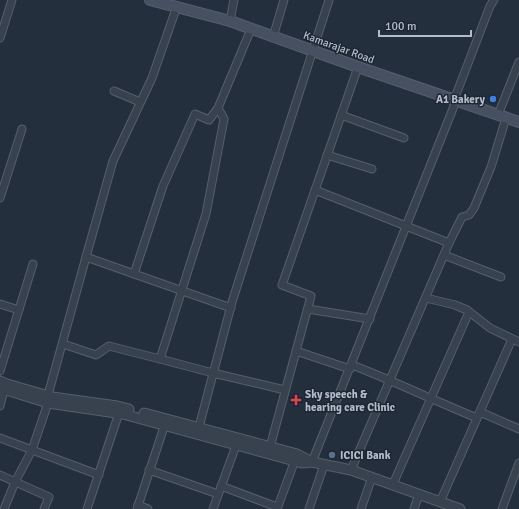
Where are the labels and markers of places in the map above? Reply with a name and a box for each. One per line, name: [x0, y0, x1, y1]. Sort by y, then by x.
place label: A1 Bakery: [436, 93, 486, 106]
marker: A1 Bakery: [488, 94, 498, 104]
place label: Sky speech & hearing care Clinic: [305, 388, 395, 414]
marker: Sky speech & hearing care Clinic: [290, 394, 302, 406]
place label: ICICI Bank: [340, 449, 391, 462]
marker: ICICI Bank: [327, 450, 337, 460]

